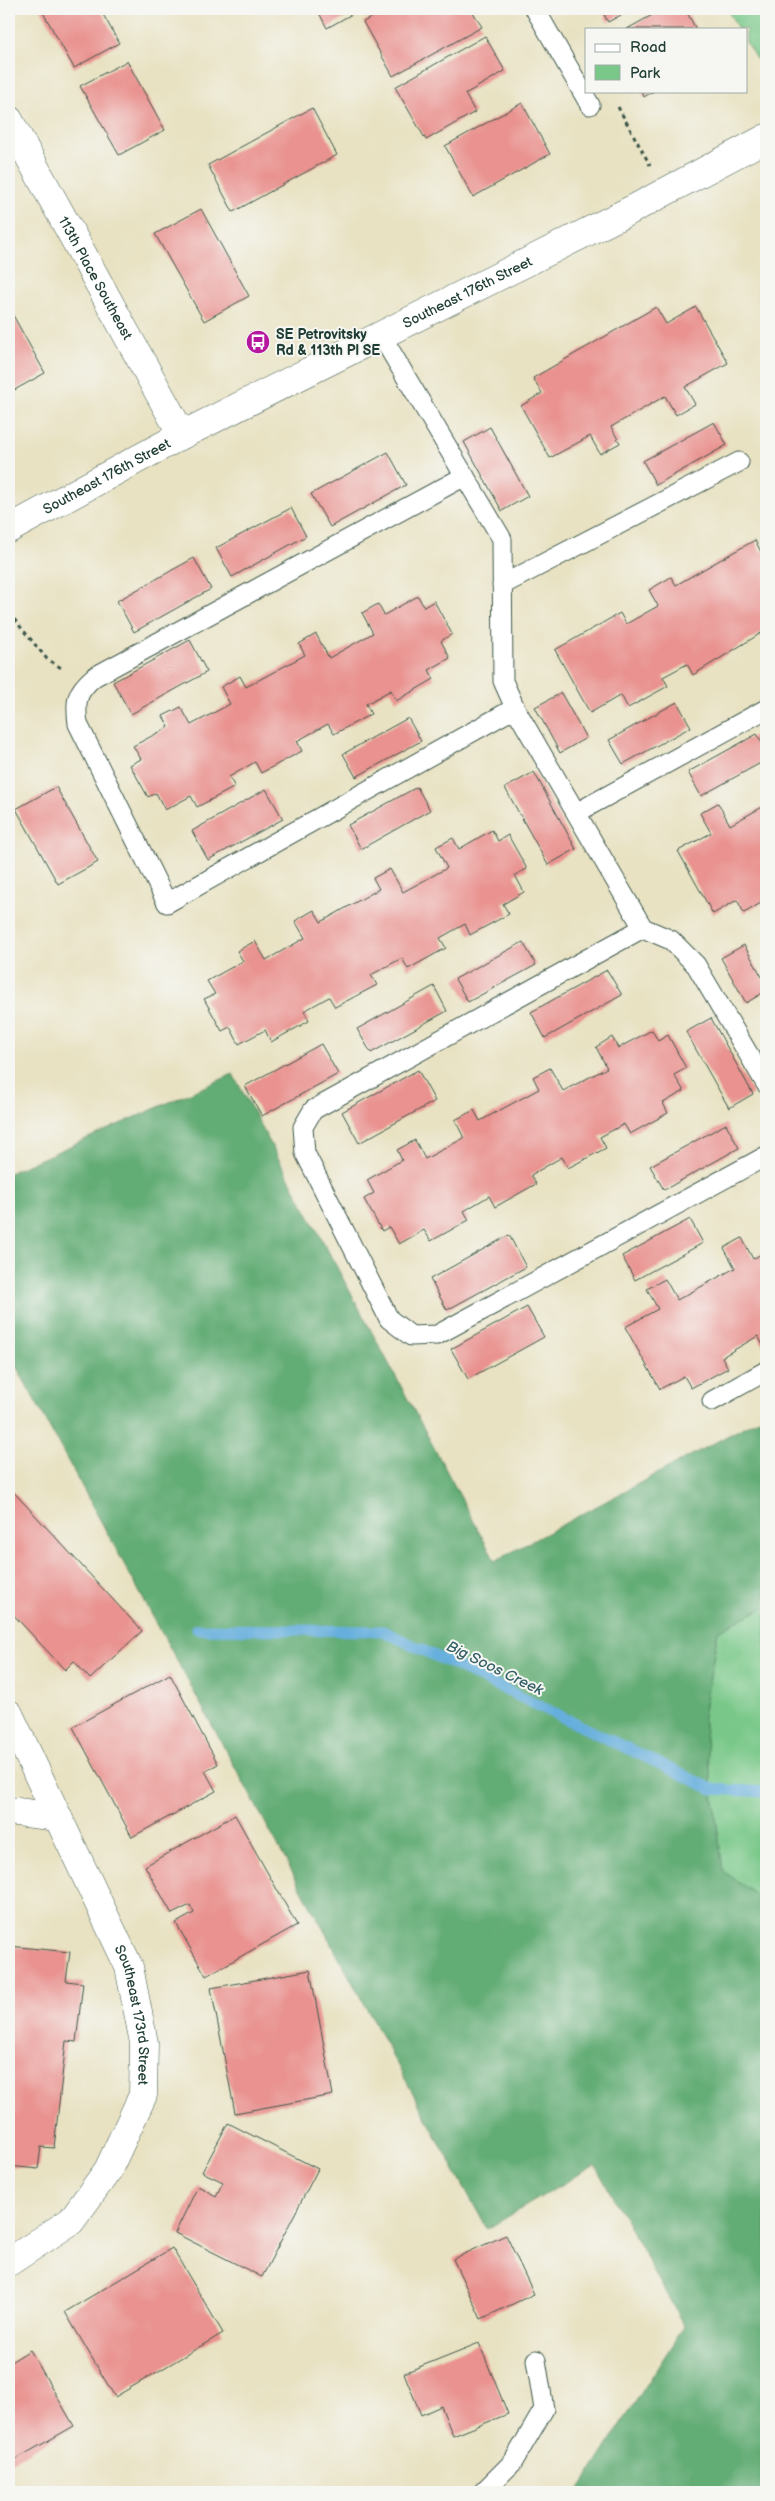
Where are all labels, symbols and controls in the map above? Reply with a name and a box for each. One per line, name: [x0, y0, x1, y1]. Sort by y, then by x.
legend: [585, 28, 748, 92]
text: Road: [630, 38, 666, 57]
text: Park: [630, 64, 661, 83]
street label: 113th Place Southeast: [55, 213, 136, 343]
street label: Southeast 176th Street: [400, 253, 536, 332]
place label: SE Petrovitsky Rd & 113th Pl SE: [276, 326, 380, 359]
bus stop icon: SE Petrovitsky Rd & 113th Pl SE: [245, 329, 271, 355]
street label: Southeast 176th Street: [40, 435, 174, 518]
water label: Big Soos Creek: [443, 1637, 547, 1700]
street label: Southeast 173rd Street: [111, 1942, 152, 2086]

